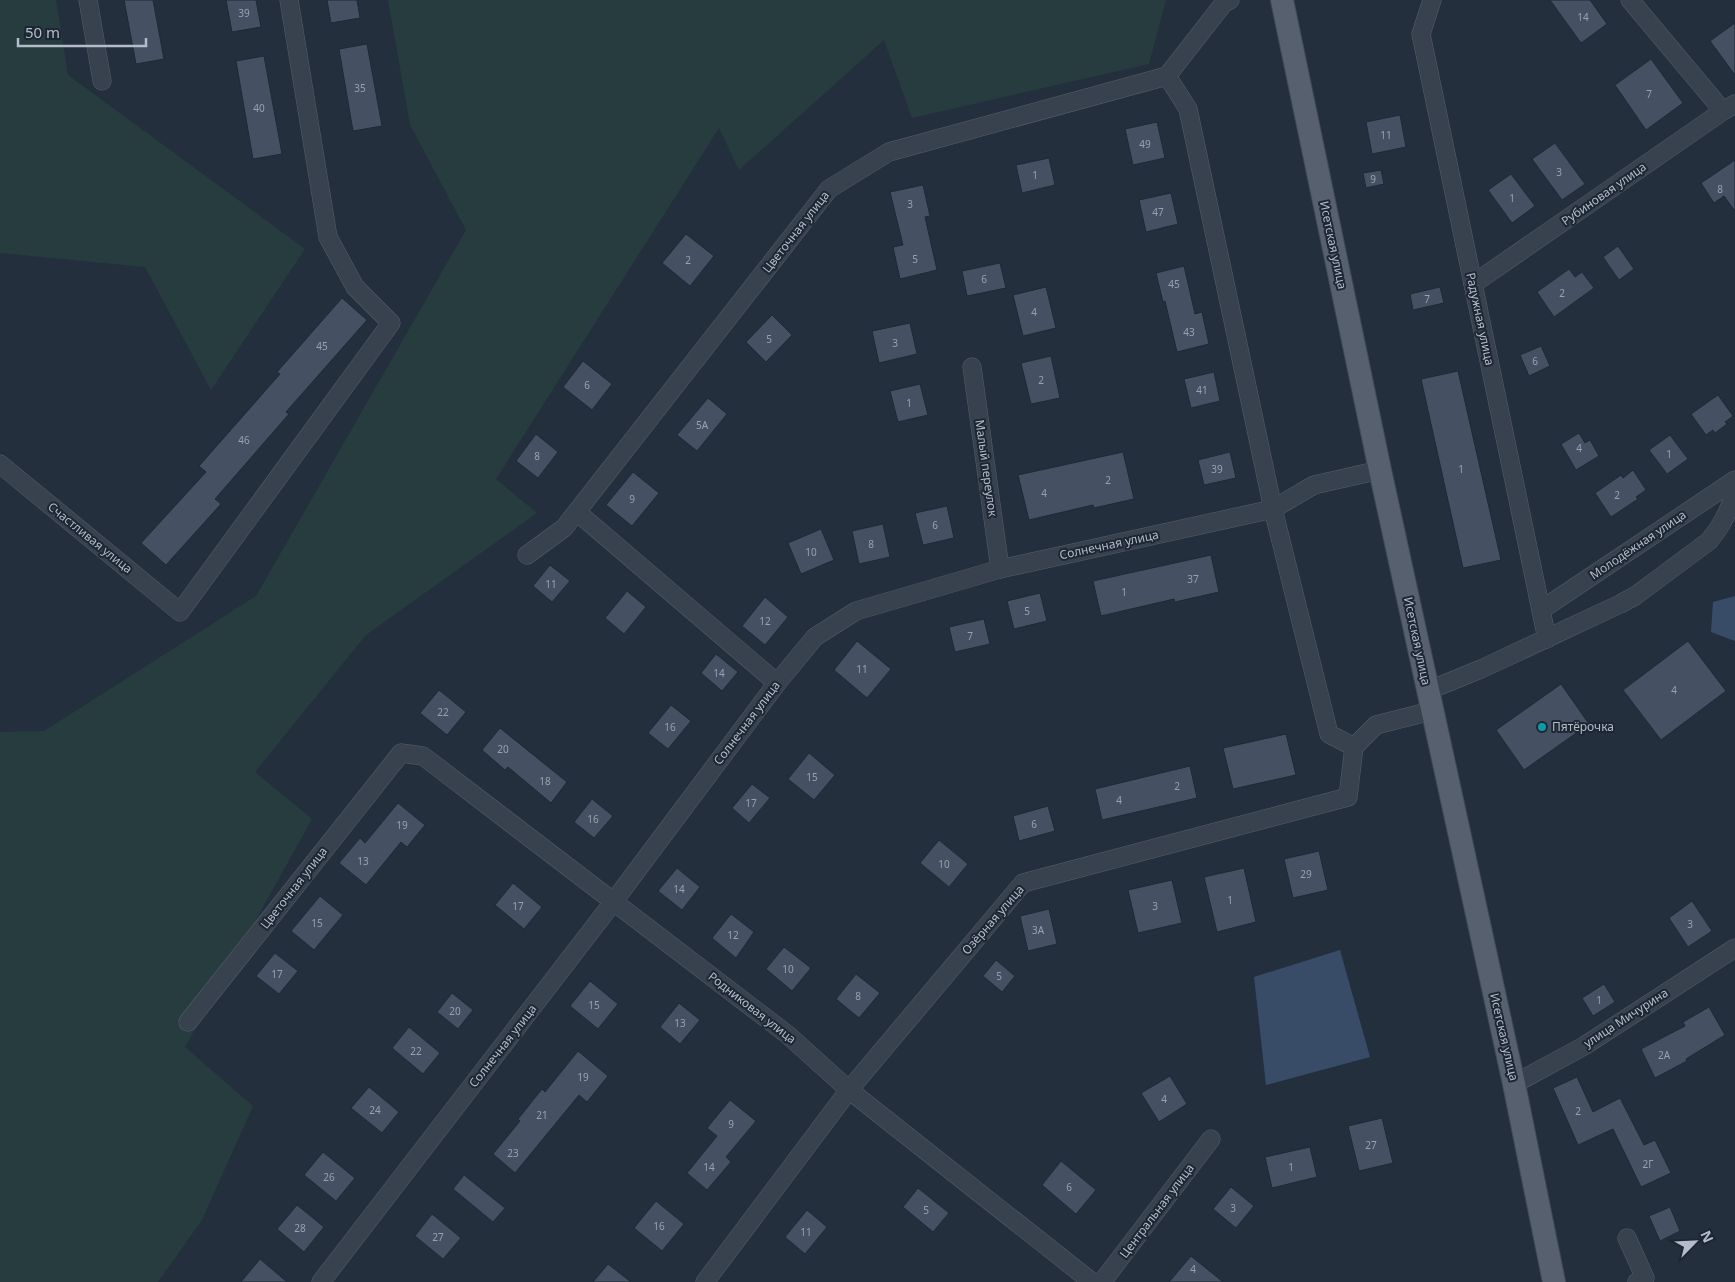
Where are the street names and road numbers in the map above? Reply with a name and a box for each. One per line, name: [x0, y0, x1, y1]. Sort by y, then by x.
street label: Рубиновая улица: [1558, 158, 1650, 229]
street label: Цветочная улица: [758, 187, 833, 276]
street label: Исетская улица: [1316, 199, 1351, 290]
street label: Радужная улица: [1462, 271, 1499, 367]
street label: Малый переулок: [971, 418, 1002, 518]
street label: Счастливая улица: [44, 498, 136, 577]
street label: Молодёжная улица: [1586, 506, 1689, 583]
street label: Солнечная улица: [1058, 526, 1160, 563]
street label: Исетская улица: [1400, 595, 1435, 686]
street label: Солнечная улица: [709, 677, 784, 768]
street label: Цветочная улица: [256, 843, 331, 932]
street label: Озёрная улица: [958, 881, 1028, 958]
street label: Родниковая улица: [705, 968, 800, 1047]
street label: улица Мичурина: [1580, 984, 1671, 1051]
street label: Исетская улица: [1486, 991, 1523, 1082]
street label: Солнечная улица: [465, 1001, 540, 1091]
street label: Центральная улица: [1115, 1160, 1198, 1261]

